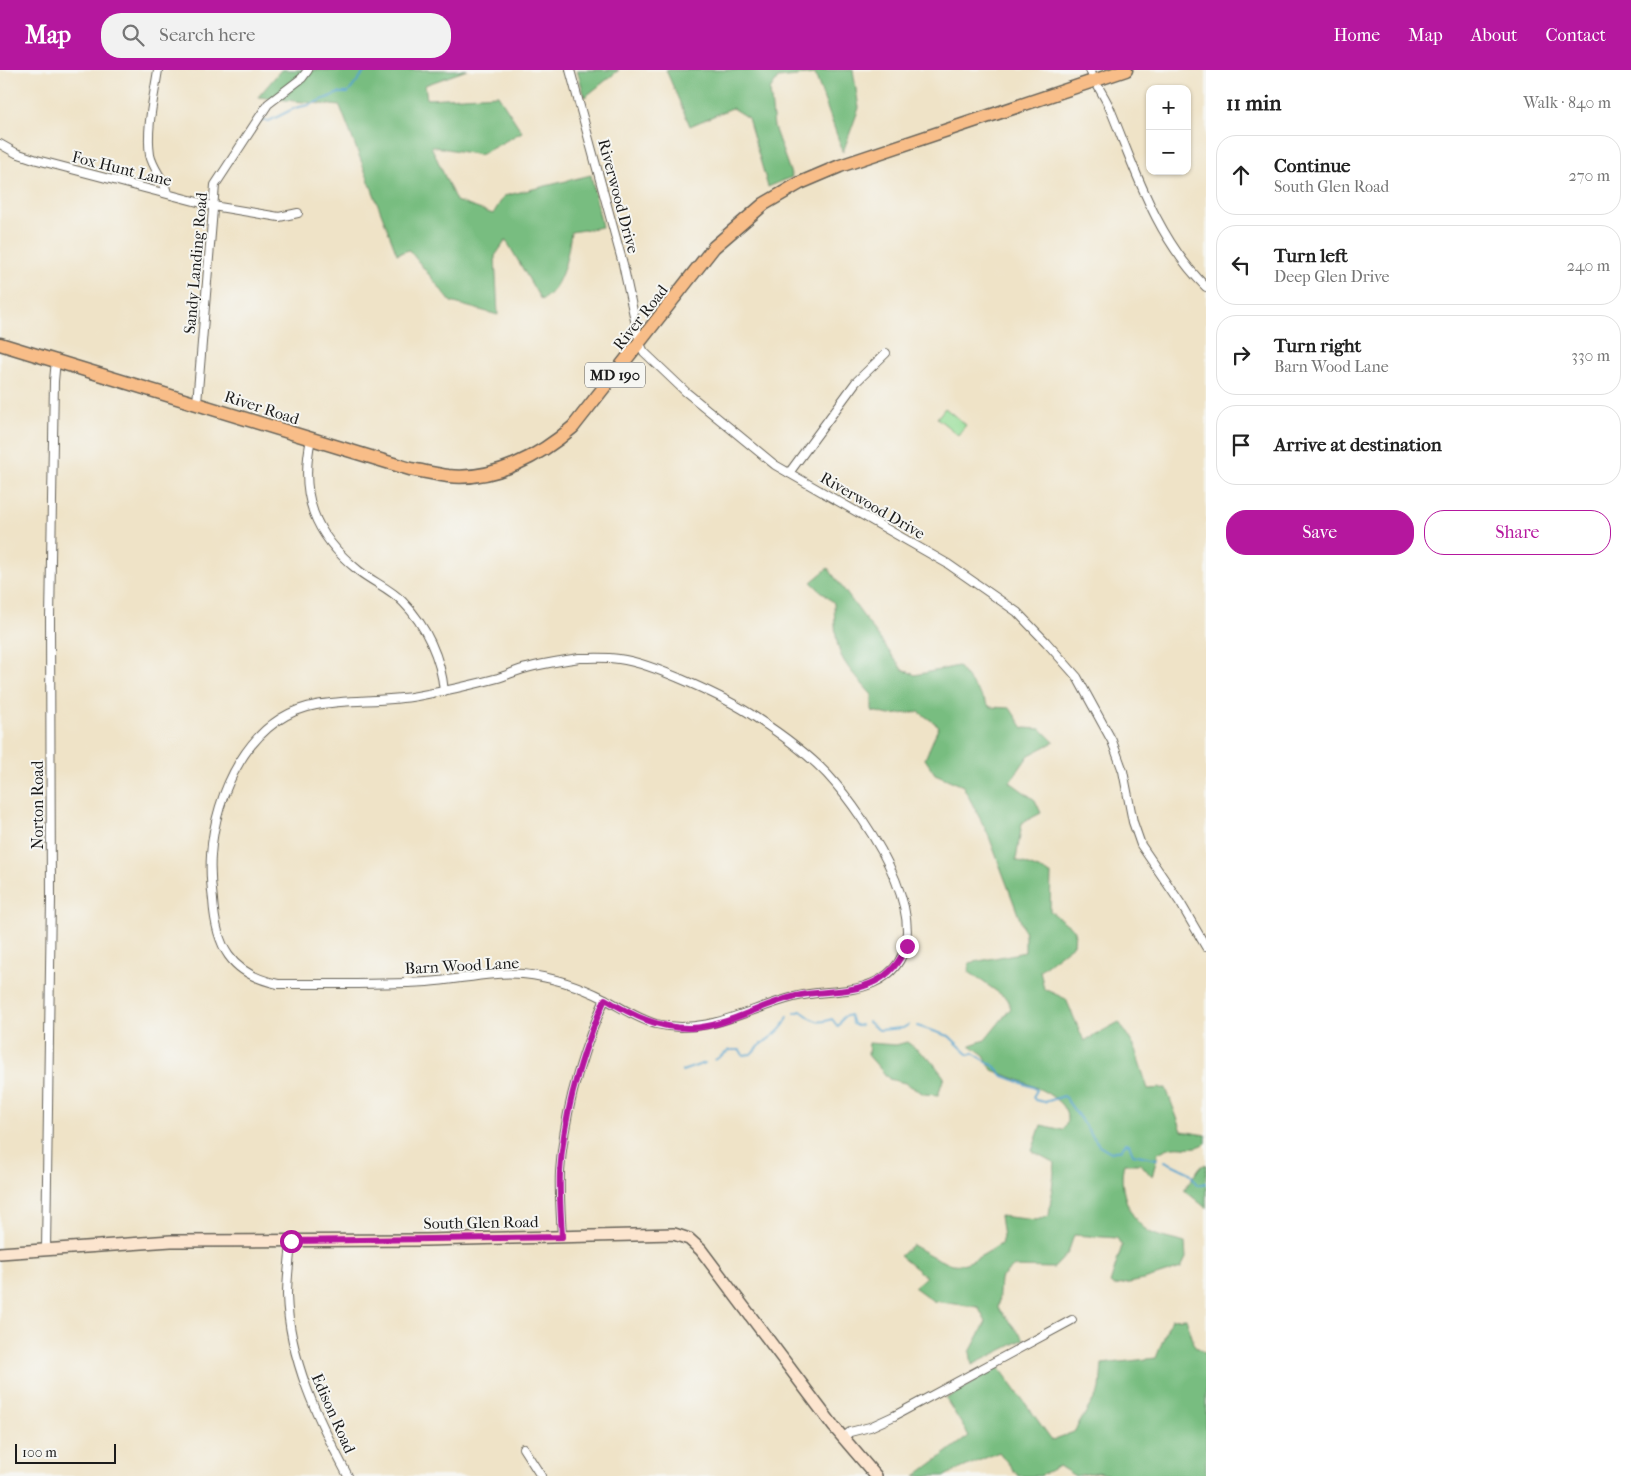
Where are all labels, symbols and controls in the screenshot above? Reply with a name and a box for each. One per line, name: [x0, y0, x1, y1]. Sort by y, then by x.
search box: [101, 13, 451, 58]
text: Map: [25, 21, 71, 49]
icon: search: [119, 21, 147, 49]
text: Search here: [159, 24, 255, 46]
text: Home: [1333, 25, 1380, 46]
text: Map: [1408, 25, 1443, 46]
text: About: [1471, 25, 1517, 46]
text: Contact: [1545, 25, 1606, 46]
map controls: [1146, 85, 1191, 175]
button: +: [1146, 85, 1191, 130]
text: 11 min: [1226, 91, 1281, 115]
text: Walk · 840 m: [1523, 93, 1611, 112]
button: −: [1146, 130, 1191, 175]
street label: Riverwood Drive: [594, 137, 643, 255]
street label: Fox Hunt Lane: [70, 147, 174, 190]
text: Continue: [1274, 155, 1350, 177]
icon: ahead: [1227, 161, 1255, 189]
text: 270 m: [1569, 166, 1610, 185]
text: South Glen Road: [1274, 177, 1389, 196]
street label: Sandy Landing Road: [180, 191, 211, 335]
text: Turn left: [1274, 245, 1348, 267]
icon: left: [1227, 251, 1255, 279]
text: 240 m: [1567, 256, 1610, 275]
text: Deep Glen Drive: [1274, 267, 1390, 286]
street label: River Road: [609, 281, 672, 354]
text: Turn right: [1274, 335, 1361, 357]
icon: right: [1227, 341, 1255, 369]
text: 330 m: [1571, 346, 1610, 365]
text: Barn Wood Lane: [1274, 357, 1389, 376]
road number: MD 190: [585, 362, 645, 388]
street label: River Road: [222, 386, 302, 429]
icon: arrive: [1227, 431, 1255, 459]
text: Arrive at destination: [1274, 434, 1442, 456]
street label: Riverwood Drive: [817, 468, 929, 543]
button: Save: [1226, 510, 1414, 555]
button: Share: [1424, 510, 1611, 555]
street label: Norton Road: [28, 760, 47, 849]
route end: [896, 935, 919, 958]
street label: Barn Wood Lane: [404, 953, 520, 978]
street label: South Glen Road: [423, 1212, 539, 1233]
route start: [280, 1230, 303, 1253]
street label: Edison Road: [307, 1370, 360, 1456]
scale bar: [15, 1441, 116, 1464]
text: 100 m: [22, 1444, 57, 1461]

